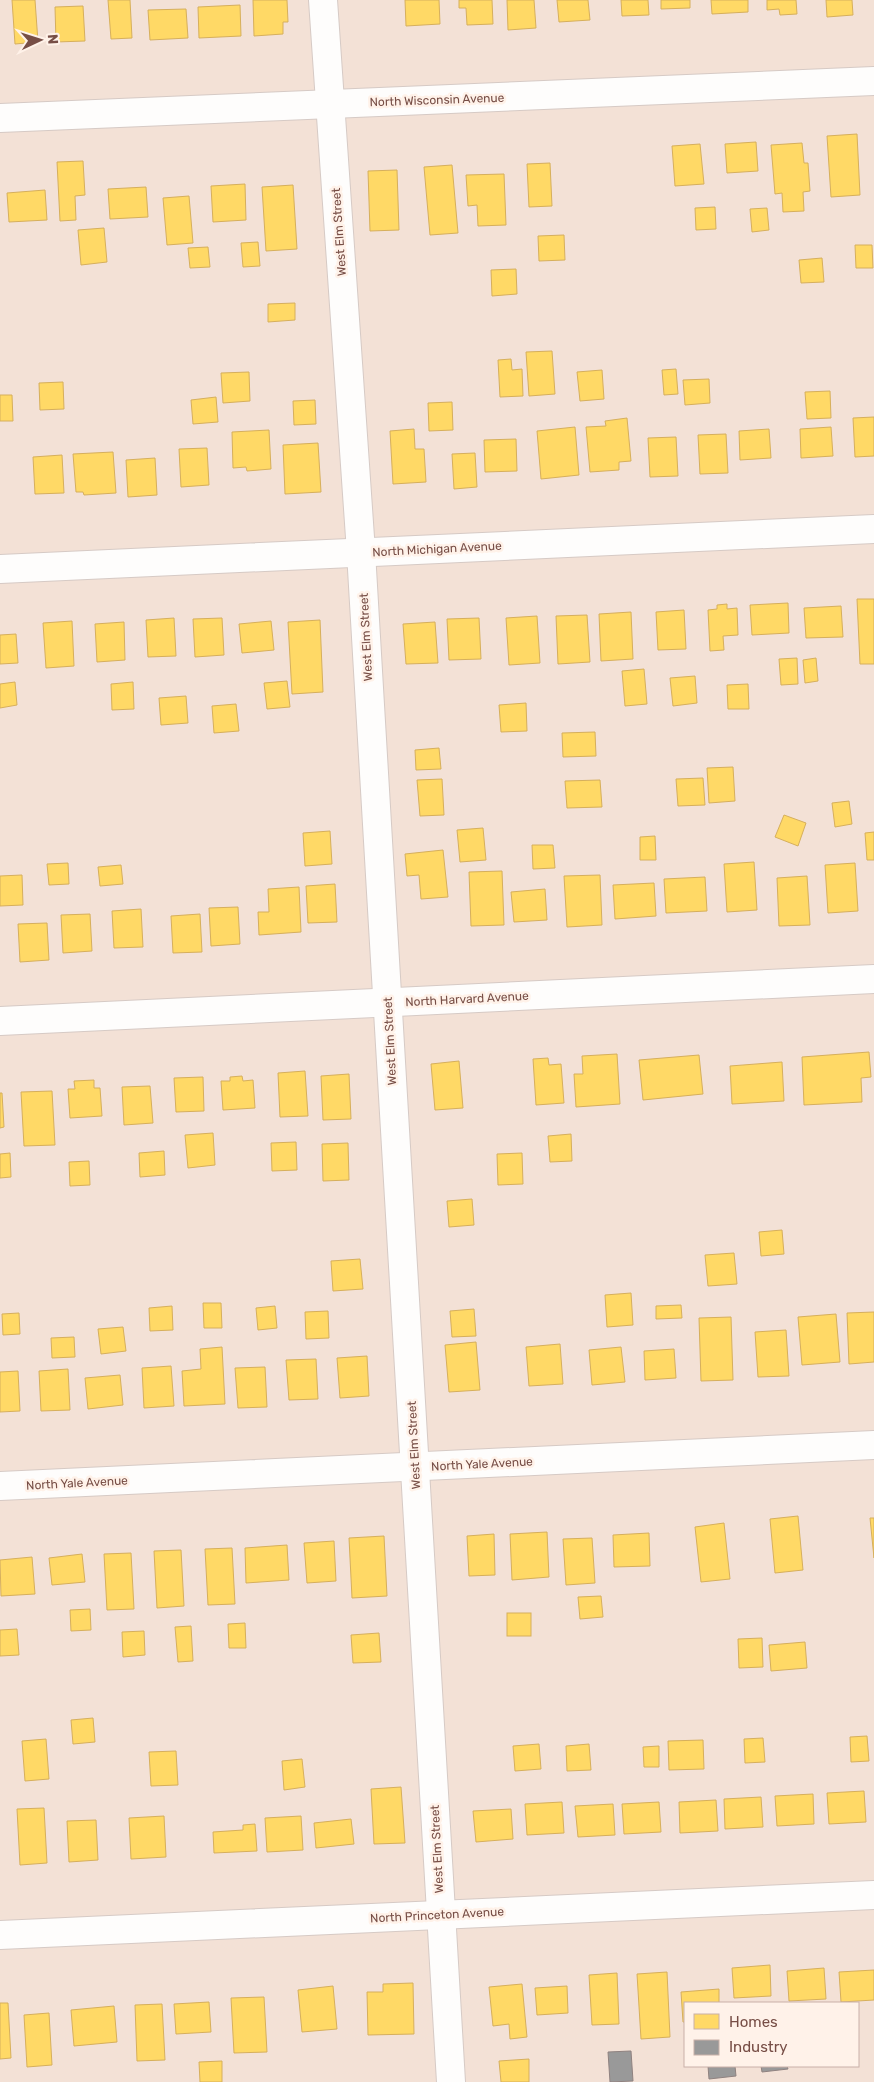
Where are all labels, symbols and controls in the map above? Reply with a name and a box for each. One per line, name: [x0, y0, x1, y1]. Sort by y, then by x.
north arrow: [15, 15, 65, 65]
text: N: [44, 34, 61, 45]
street label: North Wisconsin Avenue: [369, 91, 505, 109]
street label: West Elm Street: [329, 187, 349, 277]
street label: North Michigan Avenue: [372, 539, 502, 559]
street label: West Elm Street: [357, 592, 375, 681]
street label: North Harvard Avenue: [405, 989, 529, 1009]
street label: West Elm Street: [381, 996, 399, 1085]
street label: West Elm Street: [405, 1400, 423, 1489]
street label: North Yale Avenue: [431, 1454, 534, 1474]
street label: North Yale Avenue: [26, 1473, 129, 1493]
street label: West Elm Street: [428, 1804, 446, 1893]
street label: North Princeton Avenue: [370, 1904, 505, 1925]
legend: [684, 2002, 859, 2067]
text: Homes: [729, 2013, 778, 2031]
text: Industry: [729, 2038, 788, 2056]

